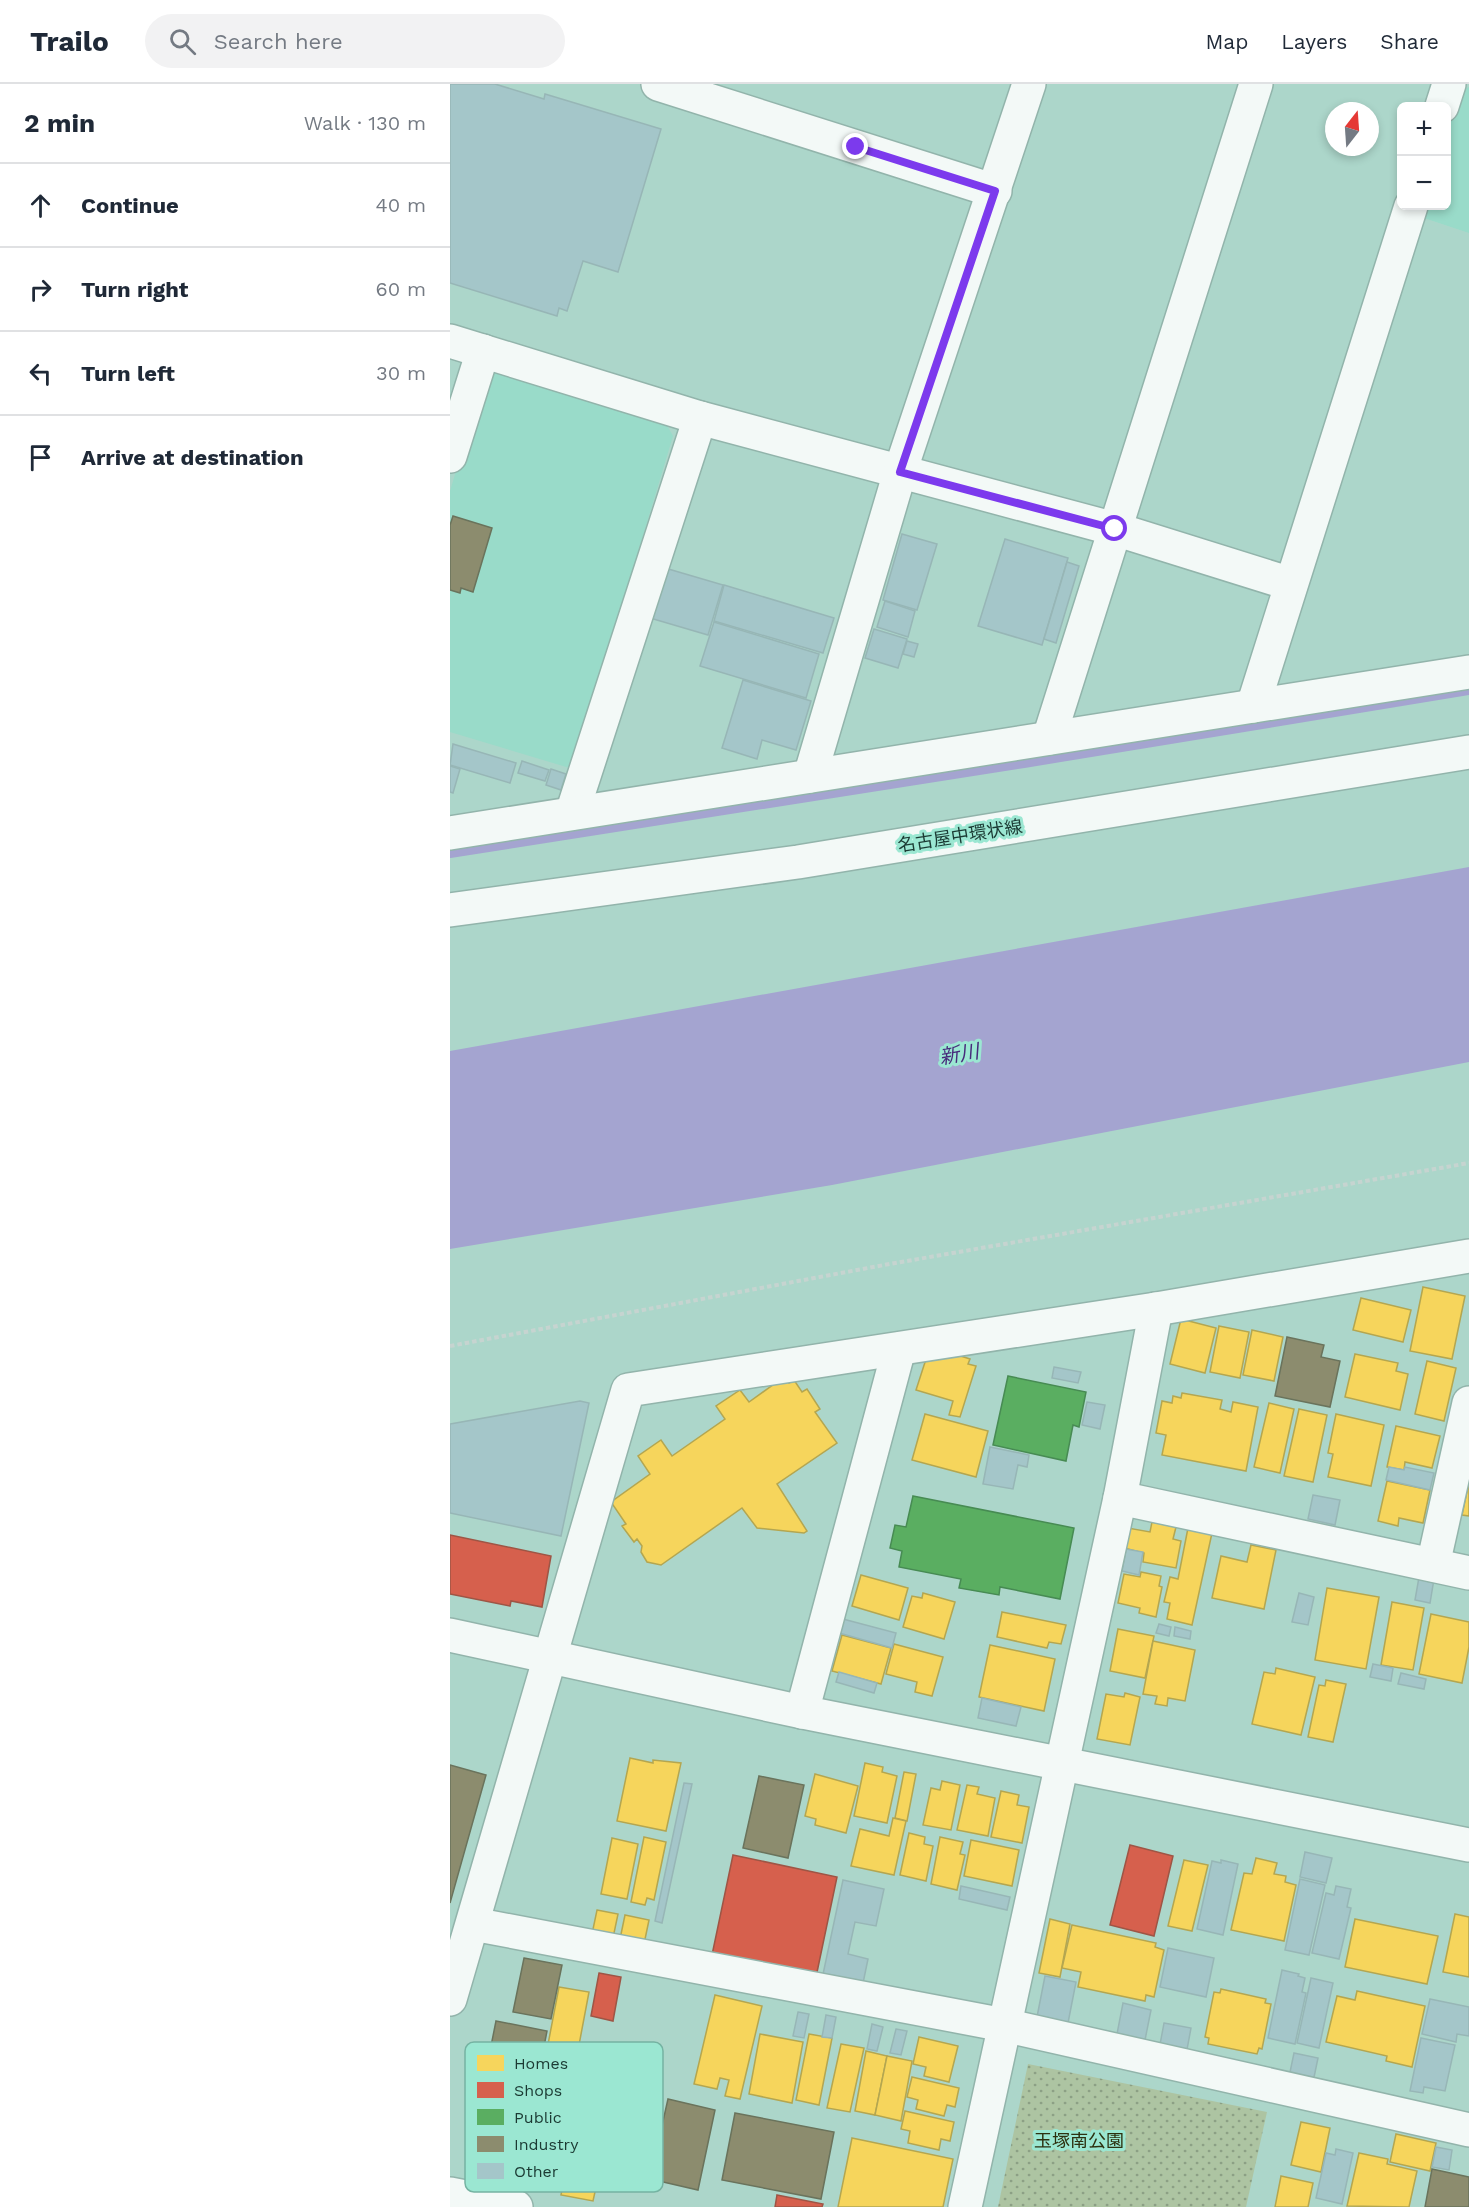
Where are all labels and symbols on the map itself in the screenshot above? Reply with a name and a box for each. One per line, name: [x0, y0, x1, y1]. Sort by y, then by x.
north arrow: [1325, 102, 1379, 156]
route end: [842, 133, 868, 159]
route start: [1101, 515, 1127, 541]
street label: 名古屋中環状線: [896, 815, 1024, 856]
water label: 新川: [937, 1038, 983, 1069]
legend: [465, 2042, 663, 2192]
text: Homes: [514, 2054, 568, 2073]
text: Shops: [514, 2081, 562, 2100]
text: Public: [514, 2108, 562, 2127]
park label: 玉塚南公園: [1034, 2130, 1124, 2151]
text: Industry: [514, 2135, 579, 2154]
text: Other: [514, 2162, 559, 2181]

